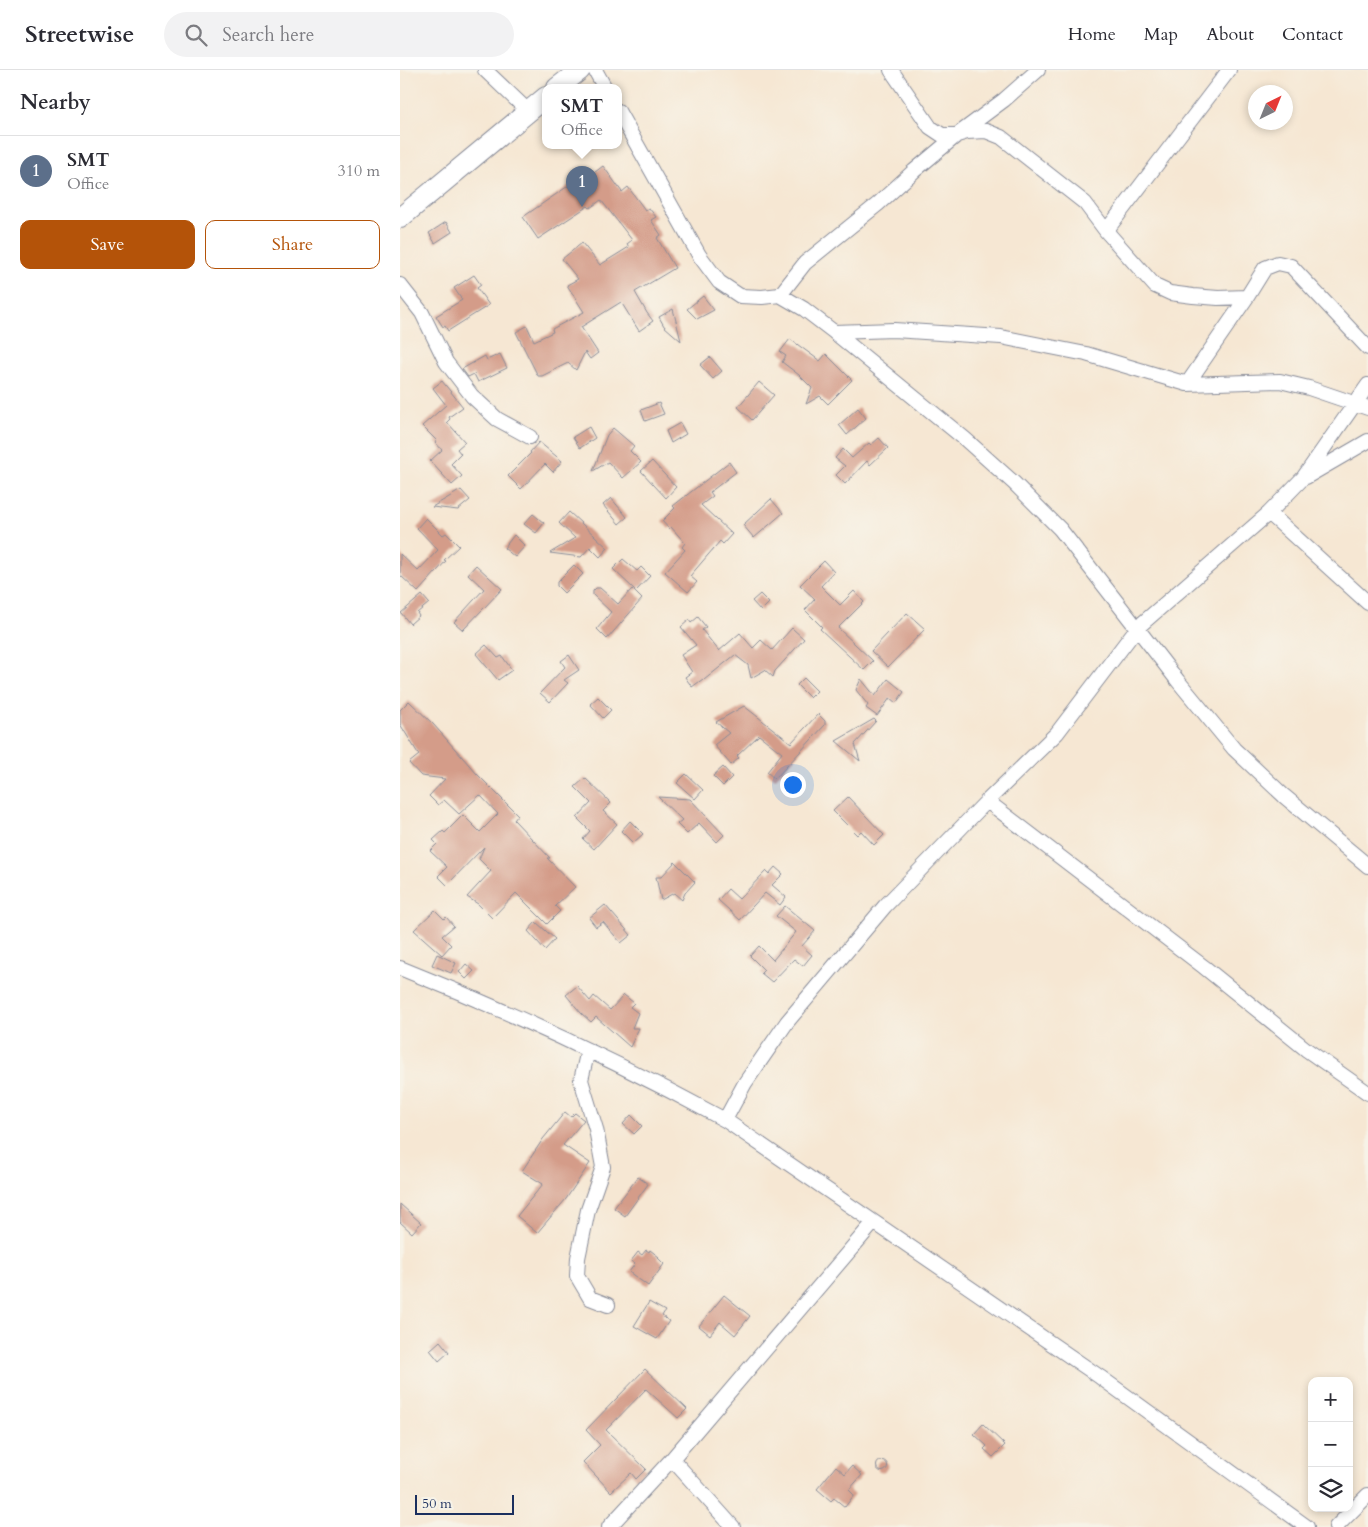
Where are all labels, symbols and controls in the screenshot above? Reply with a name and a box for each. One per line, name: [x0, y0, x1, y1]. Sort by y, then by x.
search box: [164, 12, 514, 57]
text: Streetwise: [25, 18, 134, 51]
icon: search: [182, 21, 210, 49]
text: Search here: [222, 22, 314, 48]
text: Home: [1068, 22, 1116, 47]
text: Map: [1144, 22, 1178, 47]
text: About: [1206, 22, 1254, 47]
text: Contact: [1282, 22, 1343, 47]
popup: [542, 84, 622, 149]
north arrow: [1248, 85, 1293, 130]
text: Nearby: [20, 88, 91, 117]
text: SMT: [561, 93, 603, 119]
text: Office: [561, 119, 603, 141]
text: SMT: [67, 147, 109, 173]
text: 1: [32, 160, 40, 182]
text: 310 m: [338, 160, 380, 182]
pin: 1: [566, 166, 598, 207]
text: Office: [67, 173, 109, 195]
button: Save: [20, 220, 195, 269]
button: Share: [205, 220, 380, 269]
your location: [780, 772, 806, 798]
map controls: [1308, 1377, 1353, 1512]
button: +: [1308, 1377, 1353, 1422]
button: −: [1308, 1422, 1353, 1467]
button: layers: [1308, 1467, 1353, 1512]
scale bar: [415, 1492, 514, 1515]
text: 50 m: [422, 1494, 452, 1513]

